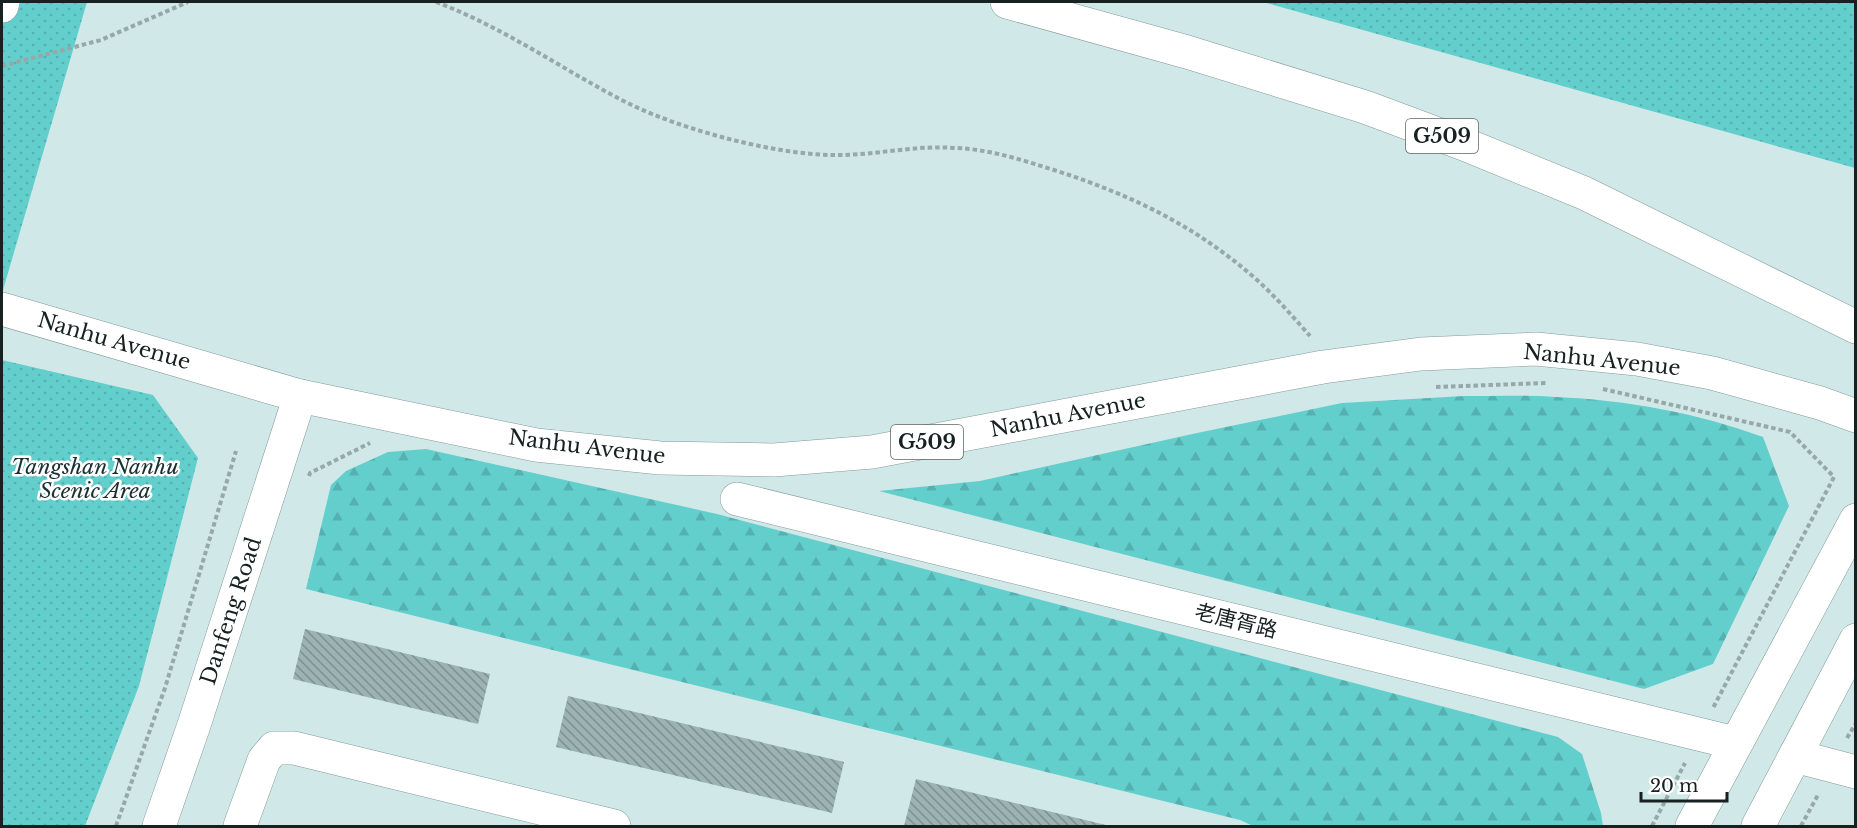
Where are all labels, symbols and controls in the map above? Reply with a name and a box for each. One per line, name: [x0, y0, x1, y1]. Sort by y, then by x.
road number: G509: [1406, 119, 1478, 153]
street label: Nanhu Avenue: [34, 307, 194, 375]
street label: Nanhu Avenue: [1522, 339, 1682, 381]
street label: Nanhu Avenue: [988, 387, 1148, 443]
street label: Nanhu Avenue: [507, 424, 667, 470]
road number: G509: [891, 425, 963, 459]
park label: Tangshan Nanhu Scenic Area: [11, 454, 179, 504]
street label: Danfeng Road: [195, 534, 267, 688]
street label: 老唐胥路: [1192, 598, 1280, 644]
scale bar: [1641, 765, 1726, 803]
text: 20 m: [1650, 775, 1698, 797]

